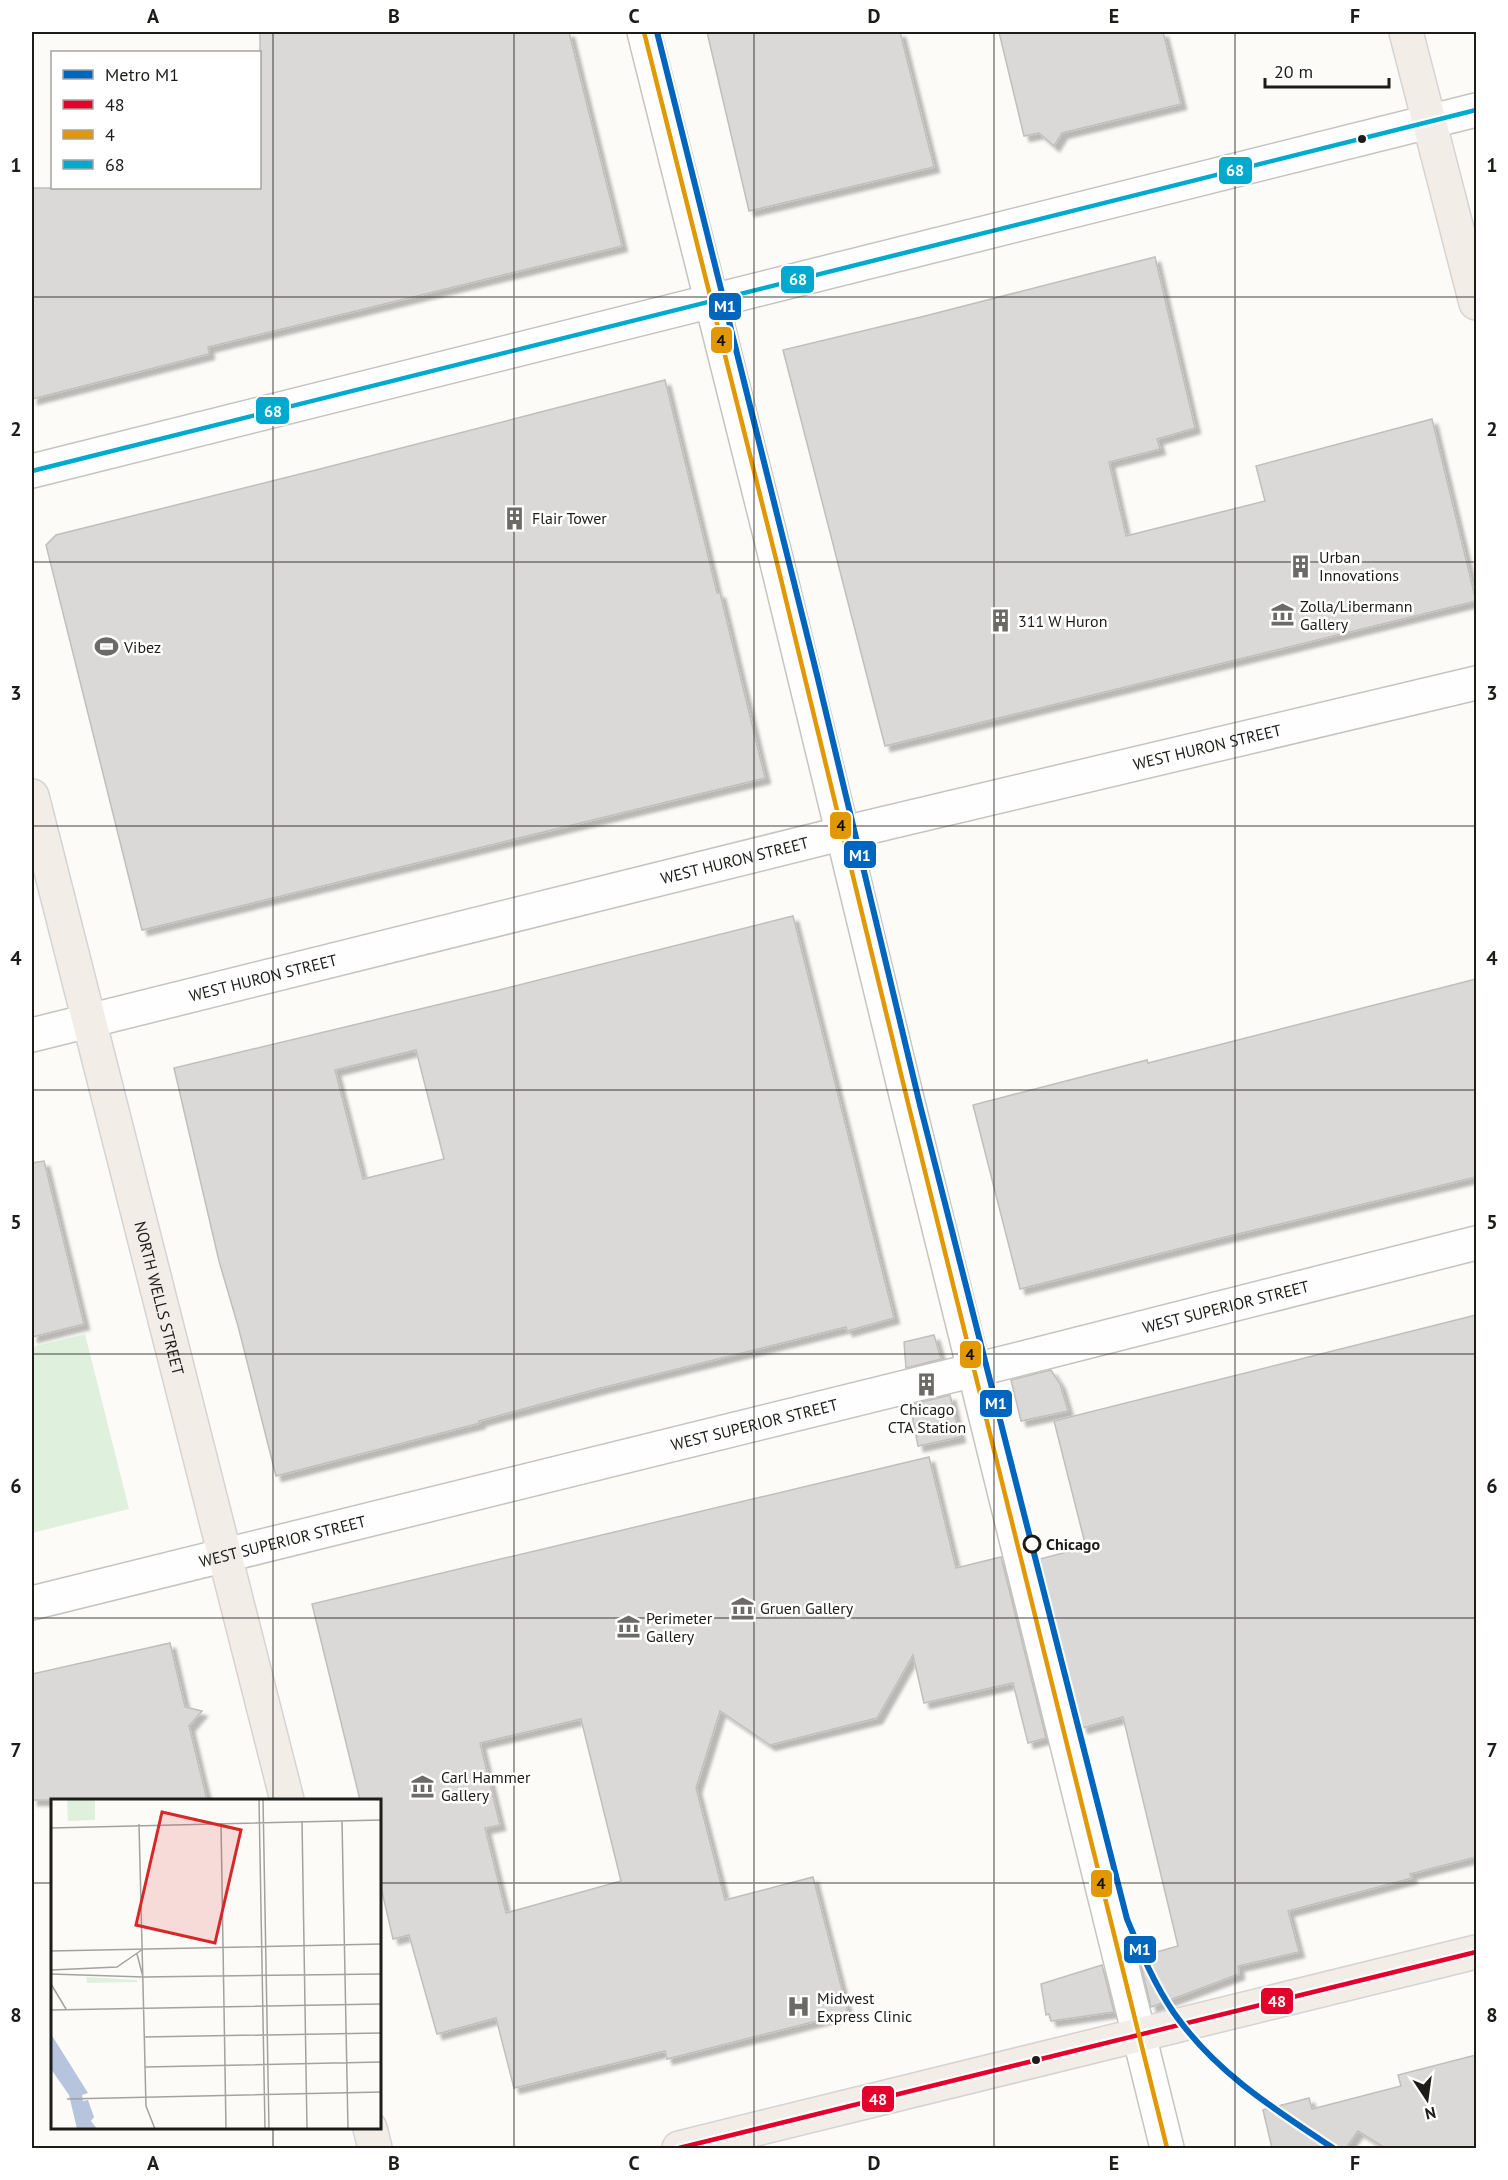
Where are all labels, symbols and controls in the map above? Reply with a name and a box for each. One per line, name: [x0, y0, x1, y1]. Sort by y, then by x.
text: A: [147, 3, 160, 29]
text: B: [388, 3, 400, 29]
text: C: [628, 3, 640, 29]
text: D: [868, 3, 881, 29]
text: E: [1109, 3, 1119, 29]
text: F: [1350, 3, 1360, 29]
legend: [51, 51, 261, 189]
scale bar: [1265, 51, 1390, 89]
text: 20 m: [1274, 60, 1313, 83]
text: Metro M1: [105, 63, 179, 86]
text: 48: [105, 93, 125, 116]
text: 4: [105, 123, 115, 146]
unlabelled marker: [1356, 133, 1368, 145]
text: 1: [10, 152, 22, 178]
text: 1: [1486, 152, 1498, 178]
text: 68: [105, 153, 125, 176]
line badge: 68: [1218, 156, 1253, 185]
text: 68: [1226, 160, 1244, 180]
line badge: 68: [780, 265, 815, 294]
text: 68: [789, 269, 807, 289]
line badge: M1: [708, 292, 742, 321]
text: M1: [714, 296, 736, 316]
line badge: 4: [710, 326, 733, 354]
text: 4: [716, 330, 726, 350]
line badge: 68: [255, 396, 290, 425]
text: 68: [264, 401, 282, 421]
text: 2: [10, 416, 22, 442]
text: 2: [1486, 416, 1498, 442]
building icon: Flair Tower: [501, 505, 527, 531]
place label: Flair Tower: [532, 508, 607, 528]
place label: Urban Innovations: [1319, 547, 1399, 585]
building icon: Urban Innovations: [1288, 553, 1314, 579]
place label: Zolla/Libermann Gallery: [1300, 596, 1413, 634]
museum icon: Zolla/Libermann Gallery: [1269, 602, 1295, 628]
building icon: 311 W Huron: [987, 608, 1013, 634]
place label: 311 W Huron: [1018, 611, 1107, 631]
sports icon: Vibez: [93, 634, 119, 660]
place label: Vibez: [123, 637, 161, 657]
text: 3: [10, 680, 22, 706]
text: 3: [1486, 680, 1498, 706]
street label: WEST HURON STREET: [1131, 720, 1283, 774]
line badge: 4: [829, 811, 852, 840]
text: 4: [836, 815, 846, 835]
street label: WEST HURON STREET: [658, 832, 811, 888]
line badge: M1: [843, 840, 877, 869]
text: M1: [849, 845, 871, 865]
text: 4: [10, 945, 22, 971]
text: 4: [1486, 945, 1498, 971]
street label: WEST HURON STREET: [187, 949, 339, 1006]
text: 5: [10, 1209, 22, 1235]
text: 5: [1486, 1209, 1498, 1235]
street label: NORTH WELLS STREET: [130, 1219, 189, 1377]
street label: WEST SUPERIOR STREET: [1140, 1276, 1311, 1337]
line badge: 4: [959, 1340, 982, 1369]
text: 4: [965, 1344, 975, 1364]
building icon: Chicago CTA Station: [914, 1371, 940, 1397]
line badge: M1: [979, 1389, 1013, 1418]
text: M1: [985, 1393, 1007, 1413]
street label: WEST SUPERIOR STREET: [669, 1394, 840, 1455]
place label: Chicago CTA Station: [888, 1399, 966, 1437]
text: 6: [10, 1473, 22, 1499]
text: 6: [1486, 1473, 1498, 1499]
street label: WEST SUPERIOR STREET: [197, 1511, 368, 1571]
place label: Chicago: [1046, 1534, 1100, 1554]
marker: Chicago: [1023, 1535, 1041, 1553]
museum icon: Gruen Gallery: [729, 1595, 755, 1621]
place label: Gruen Gallery: [760, 1598, 854, 1618]
place label: Perimeter Gallery: [646, 1608, 713, 1646]
museum icon: Perimeter Gallery: [615, 1614, 641, 1640]
text: 7: [10, 1737, 22, 1763]
text: 7: [1486, 1737, 1498, 1763]
place label: Carl Hammer Gallery: [441, 1767, 531, 1805]
museum icon: Carl Hammer Gallery: [410, 1773, 436, 1799]
inset map: [51, 1799, 381, 2129]
line badge: 4: [1090, 1869, 1113, 1898]
text: 4: [1096, 1873, 1106, 1893]
line badge: M1: [1123, 1935, 1157, 1964]
text: M1: [1129, 1939, 1151, 1959]
line badge: 48: [1260, 1987, 1294, 2015]
place label: Midwest Express Clinic: [817, 1988, 912, 2026]
text: 48: [1268, 1991, 1286, 2011]
hospital icon: Midwest Express Clinic: [786, 1994, 812, 2020]
text: 8: [10, 2002, 22, 2028]
text: 8: [1486, 2002, 1498, 2028]
unlabelled marker: [1030, 2054, 1042, 2066]
north arrow: [1397, 2069, 1457, 2129]
line badge: 48: [861, 2085, 895, 2113]
text: 48: [869, 2089, 887, 2109]
text: N: [1423, 2103, 1438, 2125]
text: A: [147, 2150, 160, 2176]
text: B: [388, 2150, 400, 2176]
text: C: [628, 2150, 640, 2176]
text: D: [868, 2150, 881, 2176]
text: E: [1109, 2150, 1119, 2176]
text: F: [1350, 2150, 1360, 2176]

